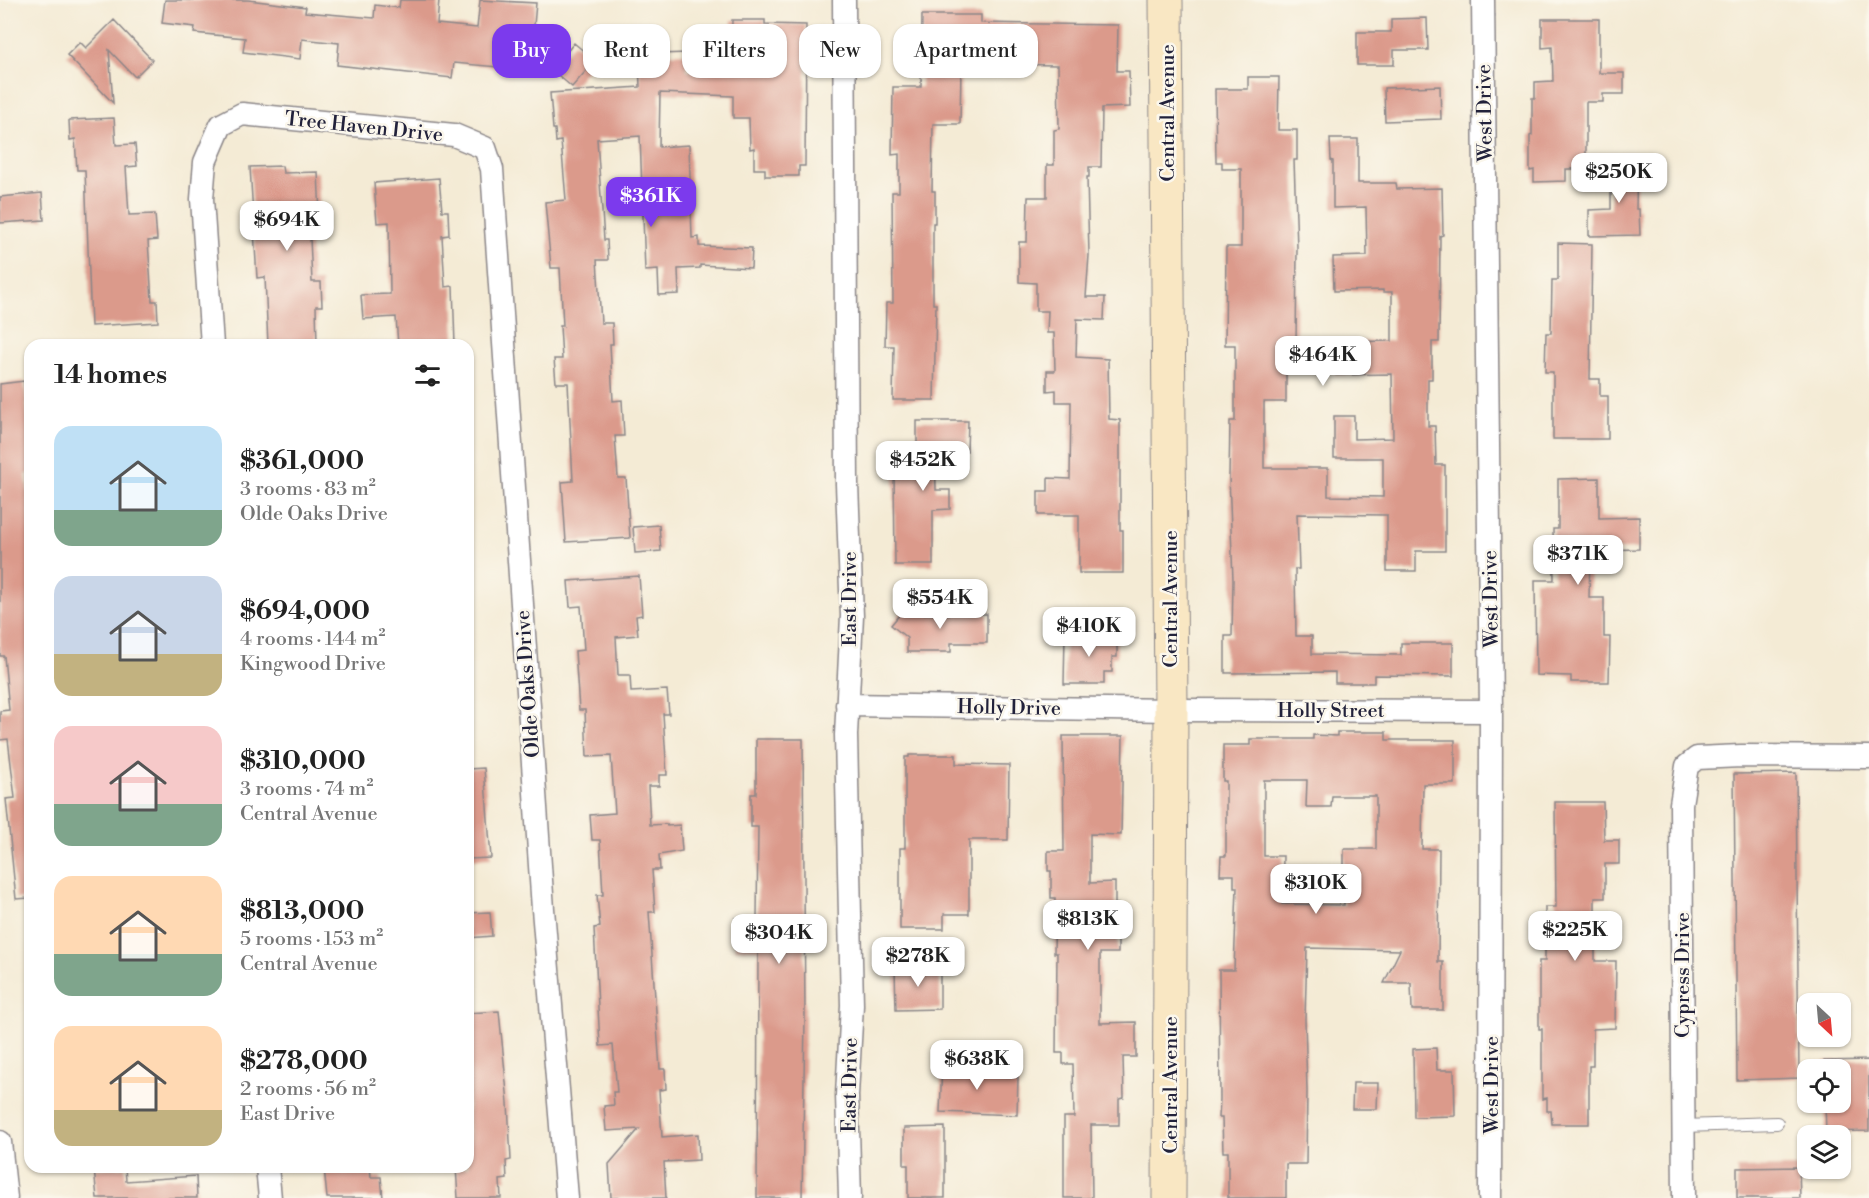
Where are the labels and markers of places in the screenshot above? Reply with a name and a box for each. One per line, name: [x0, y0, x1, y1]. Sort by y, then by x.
pin: $250K: [1577, 153, 1661, 204]
pin: $361K: [609, 177, 693, 228]
pin: $694K: [245, 201, 329, 252]
pin: $464K: [1281, 336, 1365, 387]
pin: $452K: [881, 441, 965, 492]
pin: $371K: [1536, 535, 1620, 586]
pin: $554K: [898, 579, 982, 630]
pin: $410K: [1047, 607, 1131, 658]
pin: $310K: [1274, 864, 1358, 915]
pin: $813K: [1046, 900, 1130, 951]
pin: $225K: [1533, 911, 1617, 962]
pin: $304K: [737, 914, 821, 965]
pin: $278K: [876, 937, 960, 988]
pin: $638K: [935, 1040, 1019, 1091]

